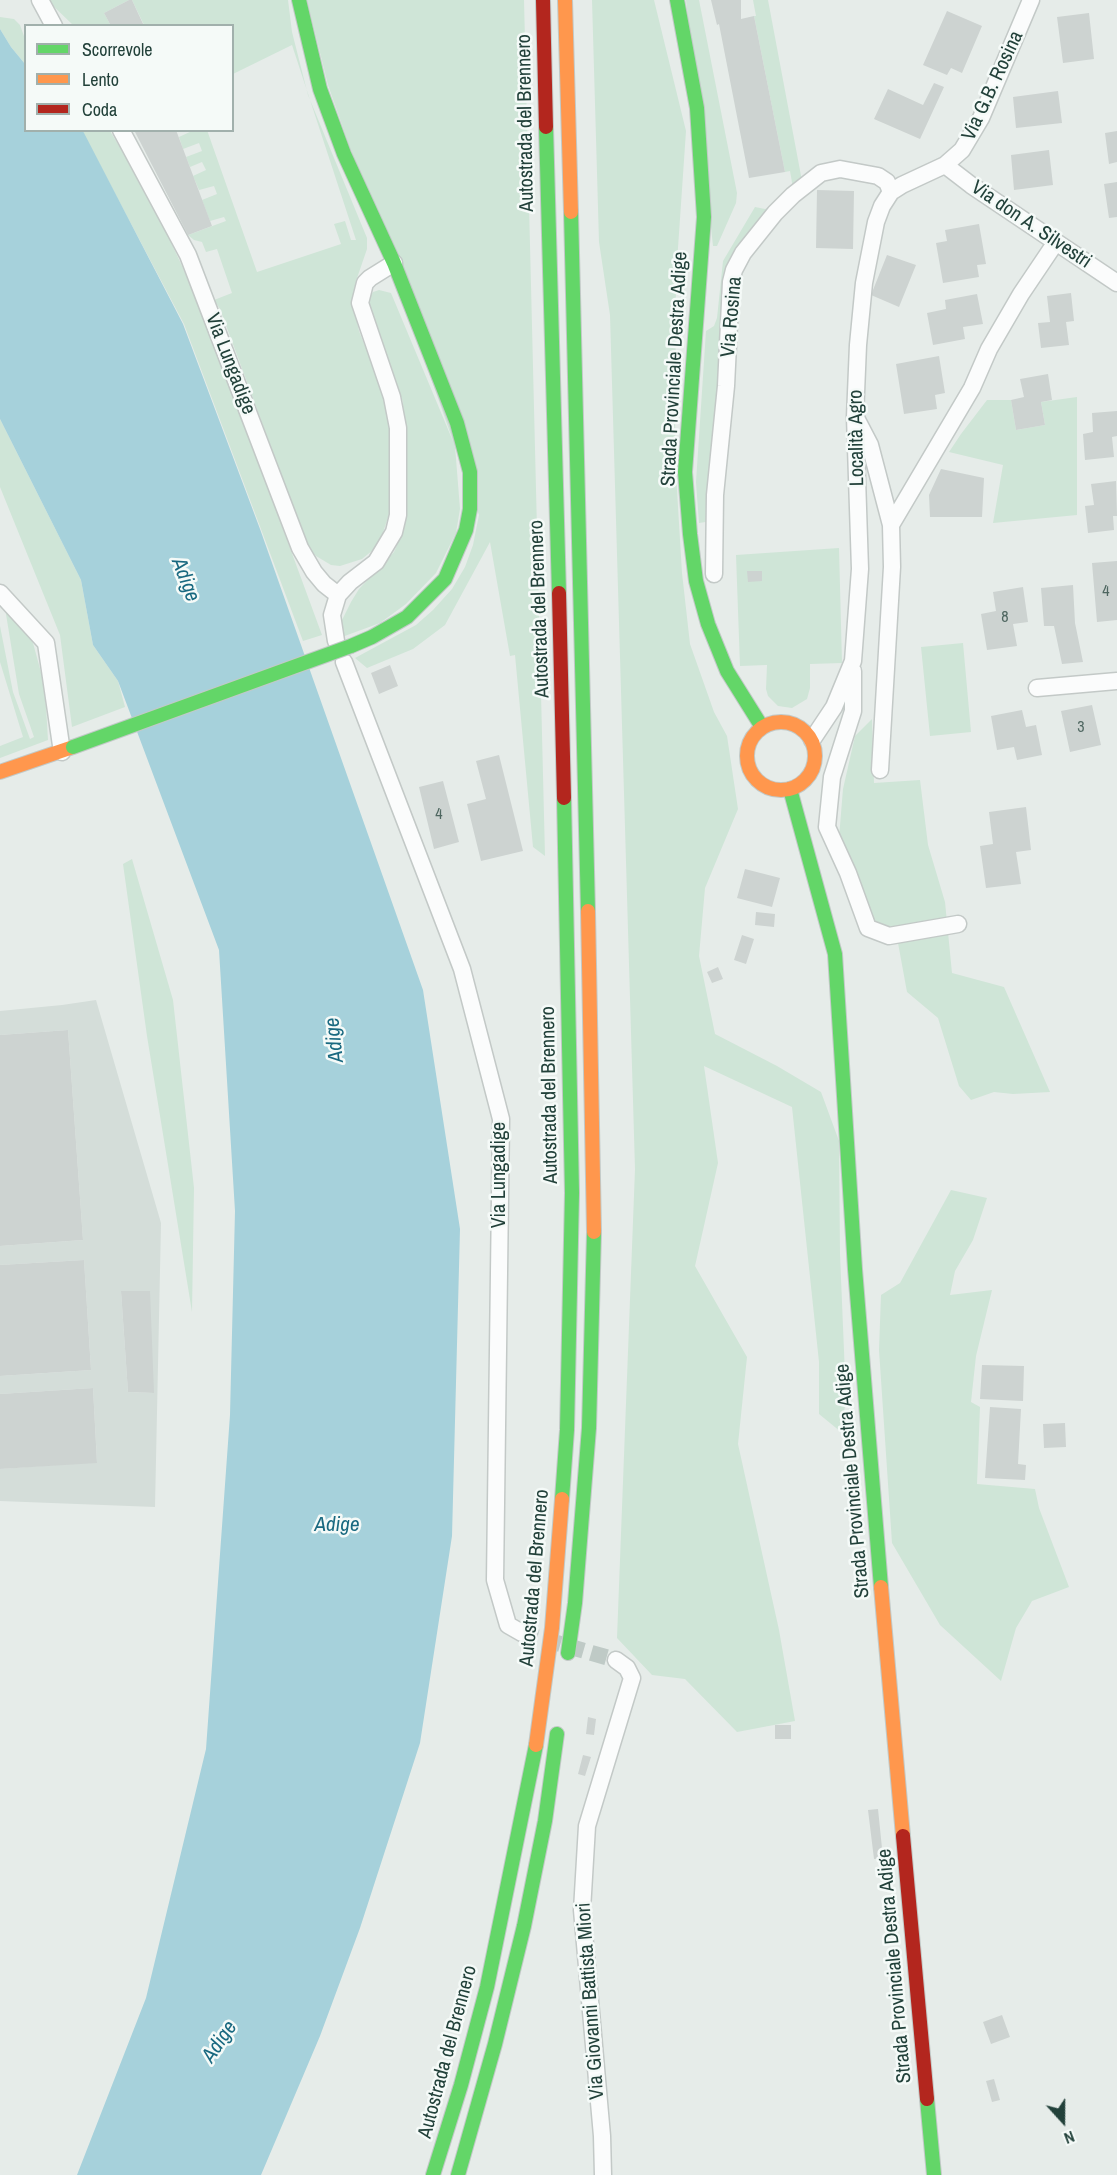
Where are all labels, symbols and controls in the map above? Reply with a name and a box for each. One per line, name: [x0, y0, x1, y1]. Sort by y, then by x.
legend: [24, 24, 234, 132]
street label: Via G.B. Rosina: [957, 27, 1029, 145]
street label: Autostrada del Brennero: [512, 34, 540, 212]
text: Scorrevole: [82, 37, 153, 62]
text: Lento: [82, 67, 119, 92]
text: Coda: [82, 97, 117, 122]
street label: Via don A. Silvestri: [966, 176, 1096, 274]
street label: Strada Provinciale Destra Adige: [657, 251, 693, 487]
street label: Via Rosina: [717, 276, 747, 358]
street label: Via Lungadige: [200, 310, 260, 418]
street label: Località Agro: [844, 389, 870, 487]
street label: Autostrada del Brennero: [525, 520, 555, 698]
water label: Adige: [165, 554, 205, 606]
house number: 4: [1102, 582, 1110, 602]
house number: 8: [1001, 608, 1009, 628]
house number: 3: [1077, 718, 1085, 738]
house number: 4: [435, 805, 443, 825]
street label: Autostrada del Brennero: [536, 1006, 564, 1184]
water label: Adige: [320, 1016, 350, 1064]
street label: Via Lungadige: [488, 1122, 512, 1228]
street label: Strada Provinciale Destra Adige: [831, 1363, 875, 1599]
street label: Autostrada del Brennero: [515, 1488, 555, 1668]
water label: Adige: [314, 1512, 360, 1538]
street label: Strada Provinciale Destra Adige: [873, 1848, 917, 2084]
street label: Via Giovanni Battista Miori: [572, 1902, 610, 2100]
street label: Autostrada del Brennero: [413, 1963, 483, 2141]
water label: Adige: [197, 2016, 243, 2068]
north arrow: [1033, 2091, 1093, 2151]
text: N: [1061, 2126, 1078, 2150]

